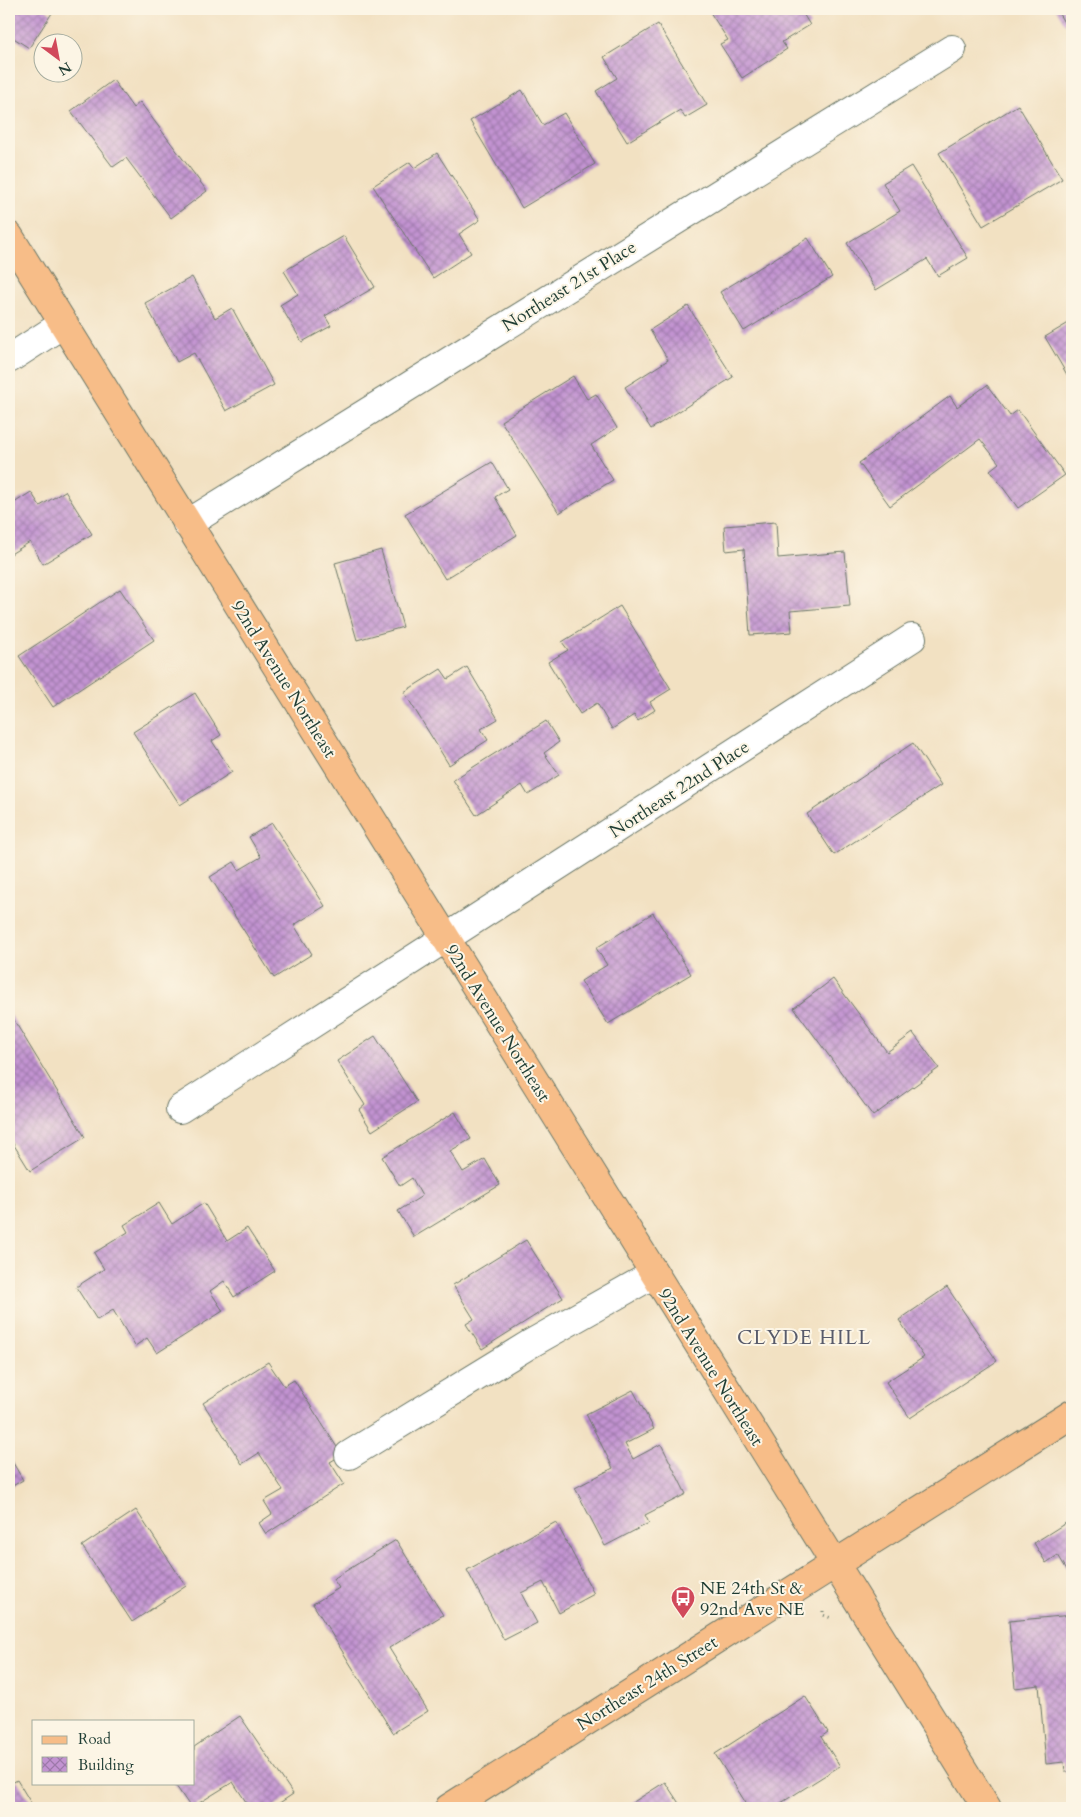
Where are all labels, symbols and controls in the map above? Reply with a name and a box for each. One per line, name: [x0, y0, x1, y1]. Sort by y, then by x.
north arrow: [32, 32, 82, 82]
text: N: [54, 57, 75, 80]
street label: Northeast 21st Place: [497, 235, 641, 338]
street label: 92nd Avenue Northeast: [225, 596, 342, 763]
street label: Northeast 22nd Place: [604, 735, 754, 844]
street label: 92nd Avenue Northeast: [439, 940, 556, 1107]
street label: 92nd Avenue Northeast: [652, 1284, 769, 1451]
district label: CLYDE HILL: [737, 1324, 871, 1351]
place label: NE 24th St & 92nd Ave NE: [700, 1576, 804, 1622]
bus stop icon: NE 24th St & 92nd Ave NE: [670, 1585, 696, 1619]
street label: Northeast 24th Street: [572, 1630, 723, 1737]
legend: [32, 1720, 195, 1784]
text: Road: [78, 1729, 111, 1749]
text: Building: [78, 1755, 134, 1775]

